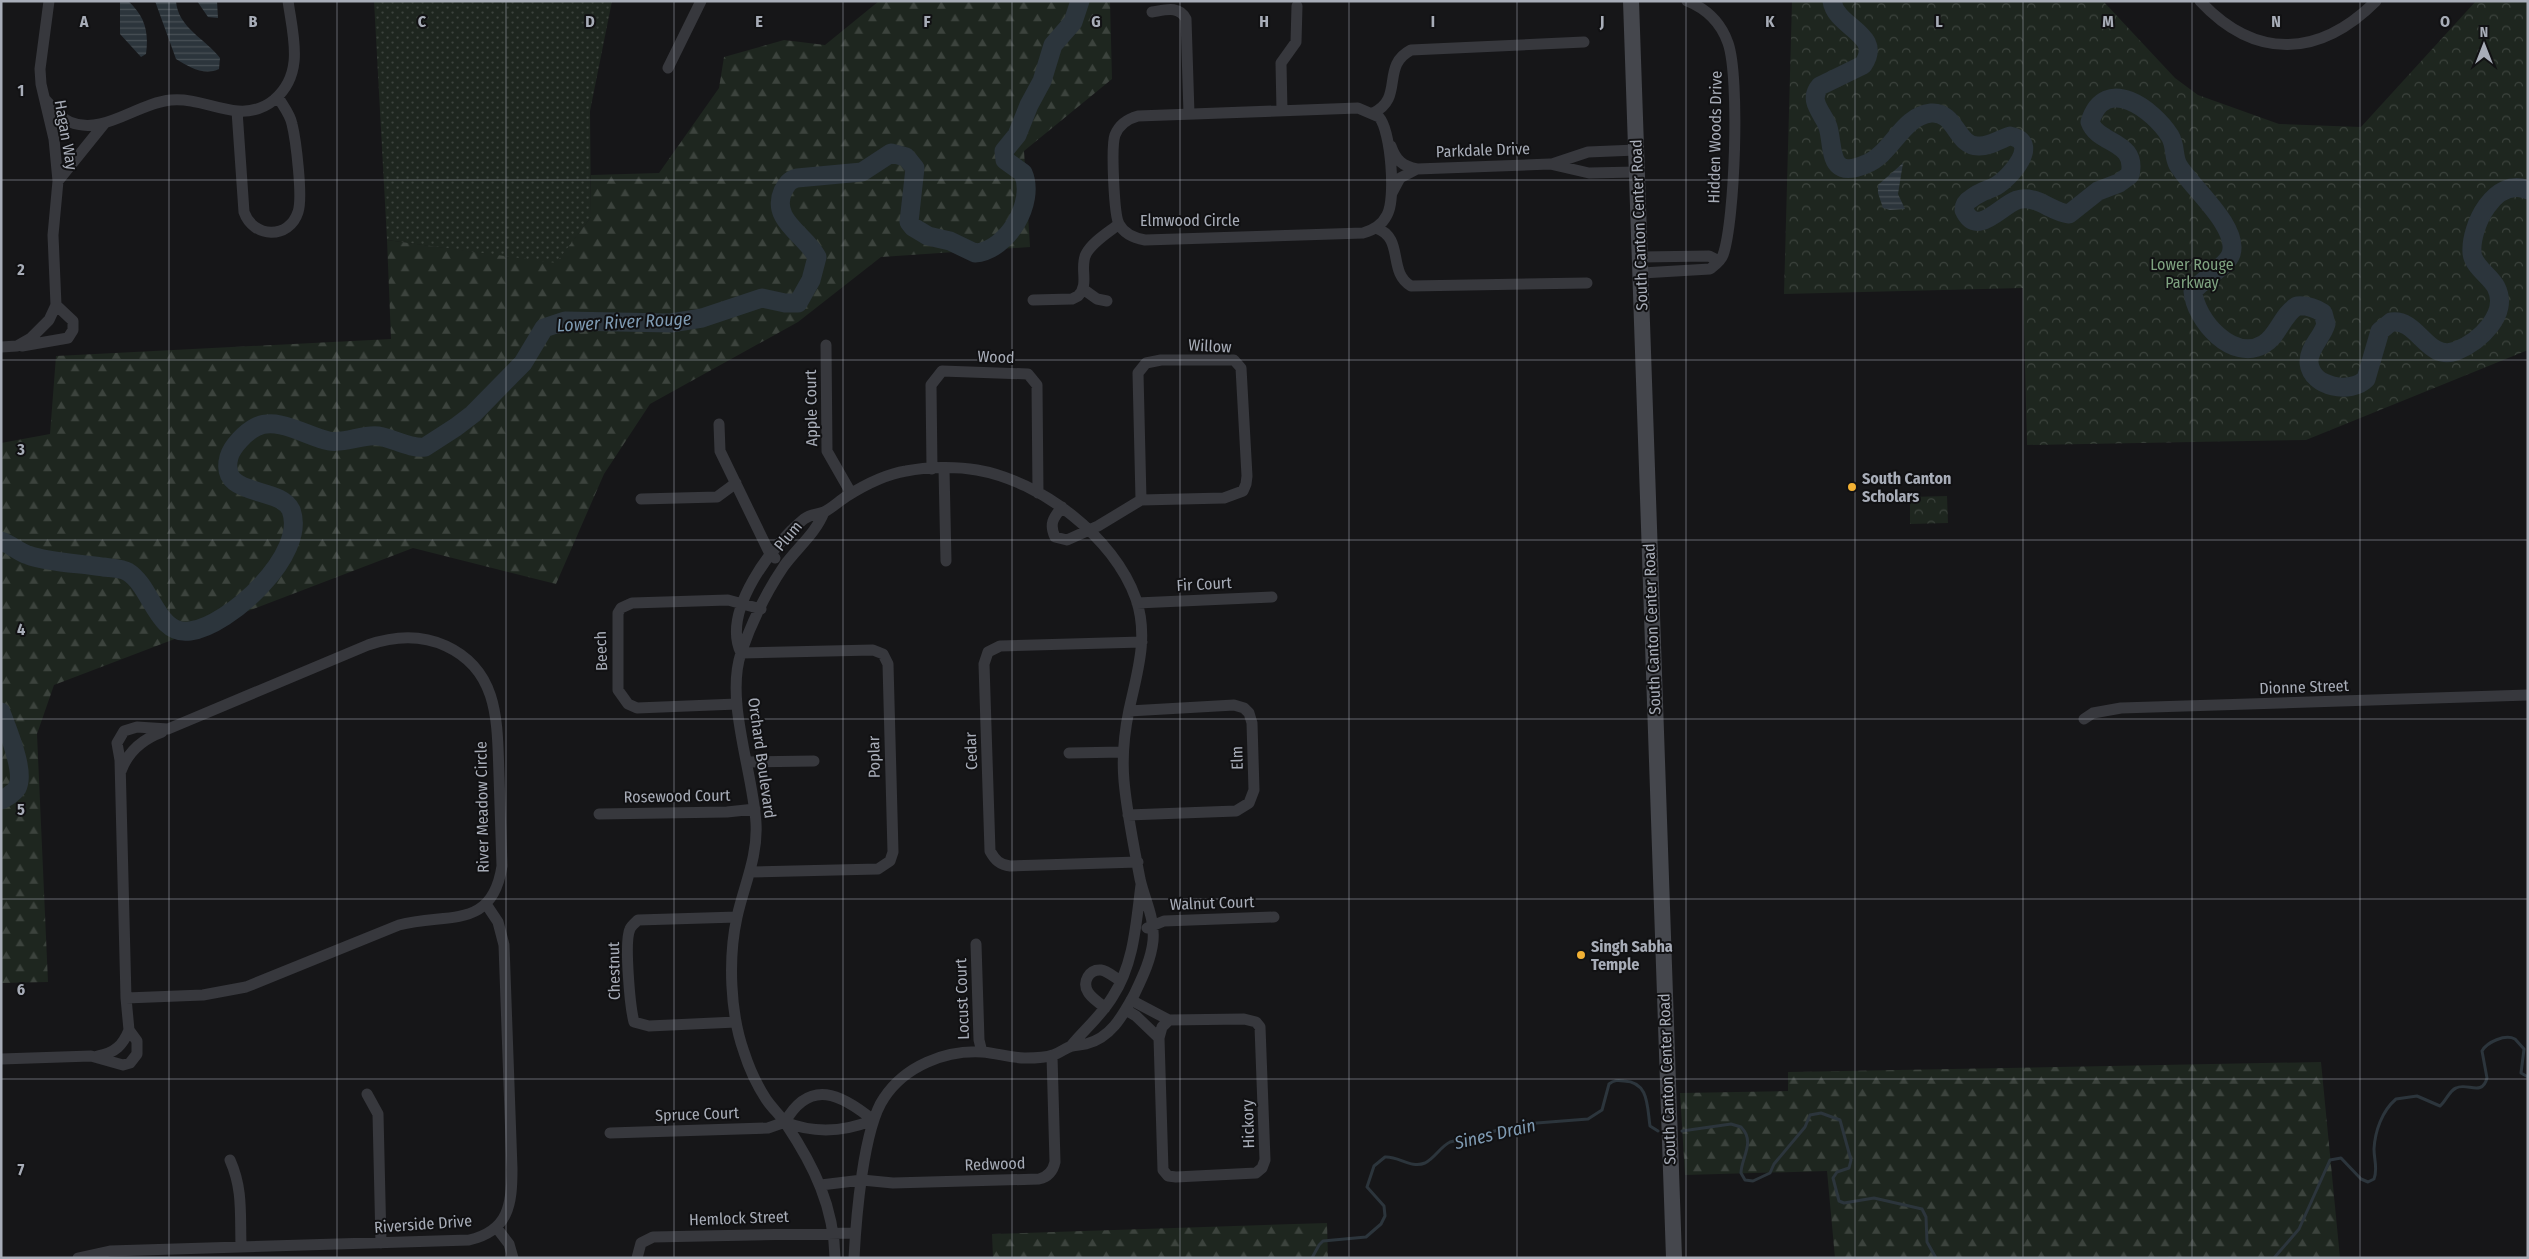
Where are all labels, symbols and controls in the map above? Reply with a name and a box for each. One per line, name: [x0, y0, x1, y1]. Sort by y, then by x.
text: A: [79, 12, 89, 31]
text: B: [249, 12, 258, 31]
text: C: [418, 12, 427, 31]
text: D: [585, 12, 595, 31]
text: E: [755, 12, 763, 31]
text: F: [923, 12, 931, 31]
text: G: [1091, 12, 1101, 31]
text: H: [1259, 12, 1269, 31]
text: I: [1431, 12, 1435, 31]
text: J: [1599, 12, 1604, 31]
text: K: [1765, 12, 1775, 31]
text: L: [1935, 12, 1943, 31]
text: M: [2102, 12, 2114, 31]
text: N: [2271, 12, 2281, 31]
text: O: [2440, 12, 2450, 31]
north arrow: [2459, 20, 2509, 70]
text: N: [2480, 24, 2488, 41]
street label: Hidden Woods Drive: [1704, 70, 1726, 203]
text: 1: [18, 81, 24, 100]
street label: Hagan Way: [50, 98, 82, 172]
street label: Parkdale Drive: [1436, 139, 1530, 161]
street label: South Canton Center Road: [1627, 139, 1651, 311]
street label: Elmwood Circle: [1140, 211, 1240, 230]
park label: Lower Rouge Parkway: [2150, 255, 2234, 292]
text: 2: [16, 260, 25, 279]
water label: Lower River Rouge: [556, 307, 692, 337]
street label: Willow: [1188, 335, 1233, 357]
street label: Wood: [977, 347, 1015, 367]
street label: Apple Court: [801, 369, 821, 446]
text: 3: [16, 440, 25, 459]
place label: South Canton Scholars: [1862, 469, 1951, 506]
marker: South Canton Scholars: [1846, 481, 1858, 493]
street label: Plum: [770, 517, 806, 555]
street label: South Canton Center Road: [1640, 543, 1664, 715]
street label: Fir Court: [1176, 573, 1233, 595]
text: 4: [17, 620, 25, 639]
street label: Beech: [591, 631, 611, 671]
street label: Dionne Street: [2259, 676, 2350, 698]
street label: Orchard Boulevard: [744, 696, 780, 820]
street label: Cedar: [961, 731, 981, 770]
street label: Poplar: [864, 735, 884, 778]
street label: River Meadow Circle: [471, 741, 493, 873]
street label: Elm: [1227, 746, 1247, 770]
street label: Rosewood Court: [623, 786, 731, 806]
text: 5: [17, 800, 25, 819]
street label: Walnut Court: [1169, 892, 1255, 914]
place label: Singh Sabha Temple: [1591, 937, 1673, 974]
street label: Chestnut: [604, 941, 624, 1000]
marker: Singh Sabha Temple: [1575, 949, 1587, 961]
street label: Locust Court: [951, 957, 973, 1040]
text: 6: [17, 980, 25, 999]
street label: South Canton Center Road: [1655, 993, 1679, 1165]
street label: Hickory: [1238, 1098, 1258, 1149]
street label: Spruce Court: [655, 1103, 740, 1125]
water label: Sines Drain: [1451, 1114, 1538, 1154]
street label: Redwood: [964, 1153, 1026, 1175]
text: 7: [18, 1160, 25, 1179]
street label: Hemlock Street: [689, 1207, 790, 1229]
street label: Riverside Drive: [373, 1211, 473, 1237]

